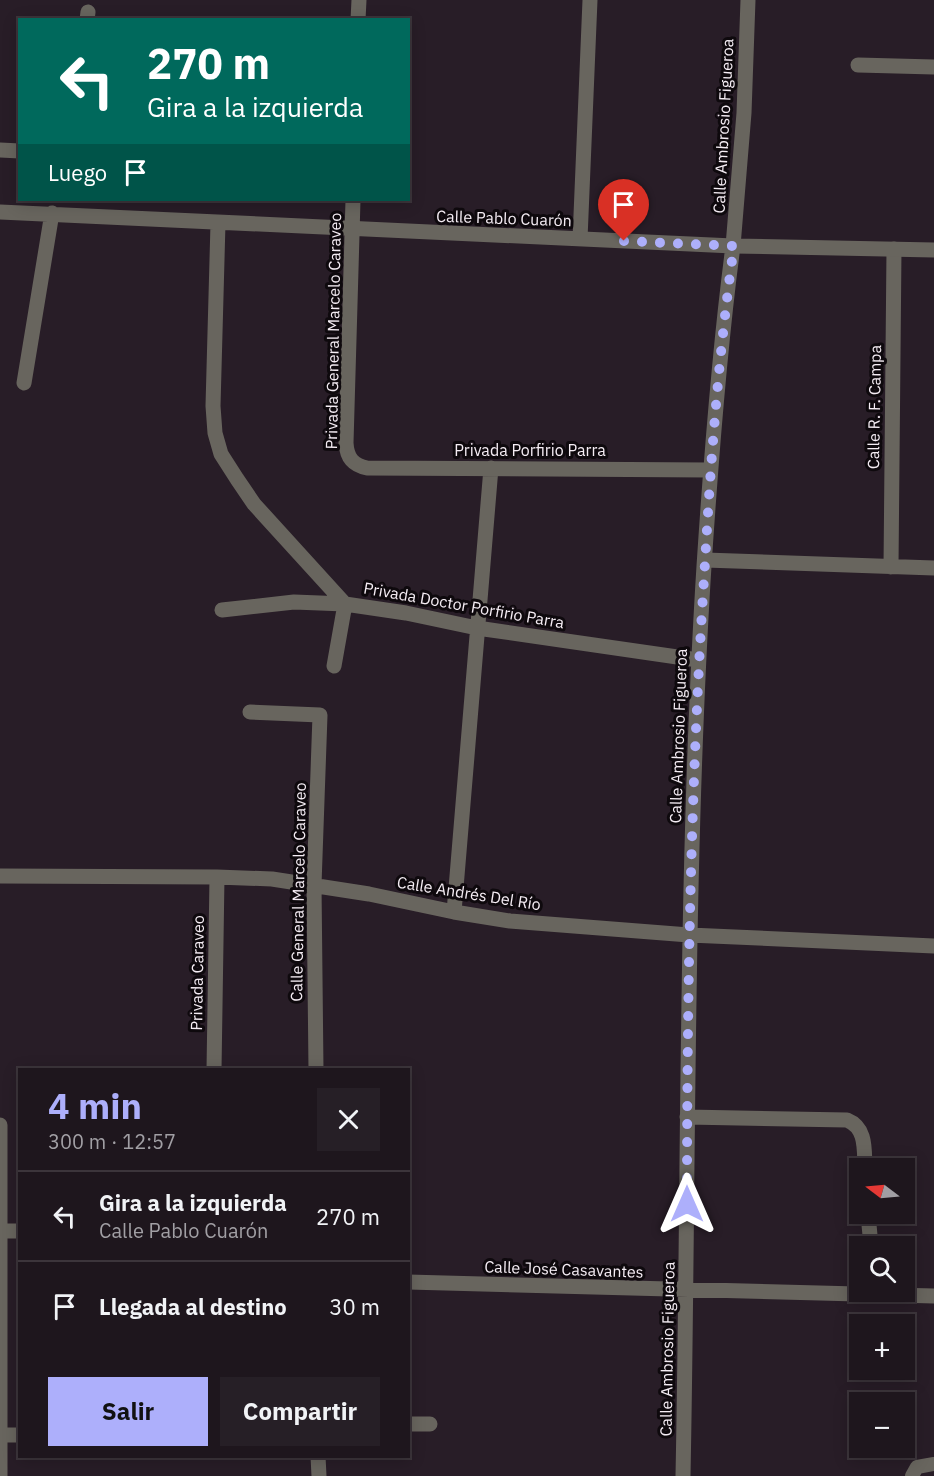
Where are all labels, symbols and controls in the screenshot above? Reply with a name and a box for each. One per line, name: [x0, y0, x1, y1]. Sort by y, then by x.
text: 270 m: [147, 36, 270, 91]
street label: Calle Ambrosio Figueroa: [708, 38, 738, 214]
icon: left: [48, 42, 126, 120]
text: Gira a la izquierda: [147, 89, 363, 124]
icon: arrive: [119, 156, 152, 189]
text: Luego: [48, 158, 107, 187]
pin: [598, 179, 649, 241]
icon: arrive: [607, 188, 640, 221]
street label: Calle Pablo Cuarón: [436, 206, 572, 230]
street label: Privada General Marcelo Caraveo: [321, 212, 345, 450]
street label: Calle R. F. Campa: [863, 344, 885, 469]
street label: Privada Porfirio Parra: [454, 440, 606, 460]
street label: Privada Doctor Porfirio Parra: [362, 577, 566, 633]
street label: Calle Ambrosio Figueroa: [665, 648, 691, 824]
street label: Calle General Marcelo Caraveo: [286, 782, 310, 1002]
street label: Calle Andrés Del Río: [396, 872, 542, 914]
street label: Privada Caraveo: [186, 915, 208, 1031]
text: 4 min: [48, 1082, 142, 1129]
button: close: [317, 1088, 380, 1151]
text: 300 m · 12:57: [48, 1128, 176, 1155]
north arrow: [849, 1158, 915, 1224]
map controls: [849, 1158, 915, 1458]
position arrow: [655, 1172, 719, 1236]
text: Gira a la izquierda: [99, 1188, 287, 1217]
icon: left: [48, 1200, 81, 1233]
text: 270 m: [316, 1202, 380, 1231]
text: Calle Pablo Cuarón: [99, 1217, 268, 1244]
button: search: [849, 1236, 915, 1302]
street label: Calle José Casavantes: [484, 1256, 644, 1282]
street label: Calle Ambrosio Figueroa: [655, 1261, 679, 1437]
icon: arrive: [48, 1290, 81, 1323]
text: Llegada al destino: [99, 1292, 287, 1321]
text: 30 m: [329, 1292, 380, 1321]
button: +: [849, 1314, 915, 1380]
button: Salir: [48, 1377, 208, 1446]
button: Compartir: [220, 1377, 380, 1446]
button: −: [849, 1392, 915, 1458]

